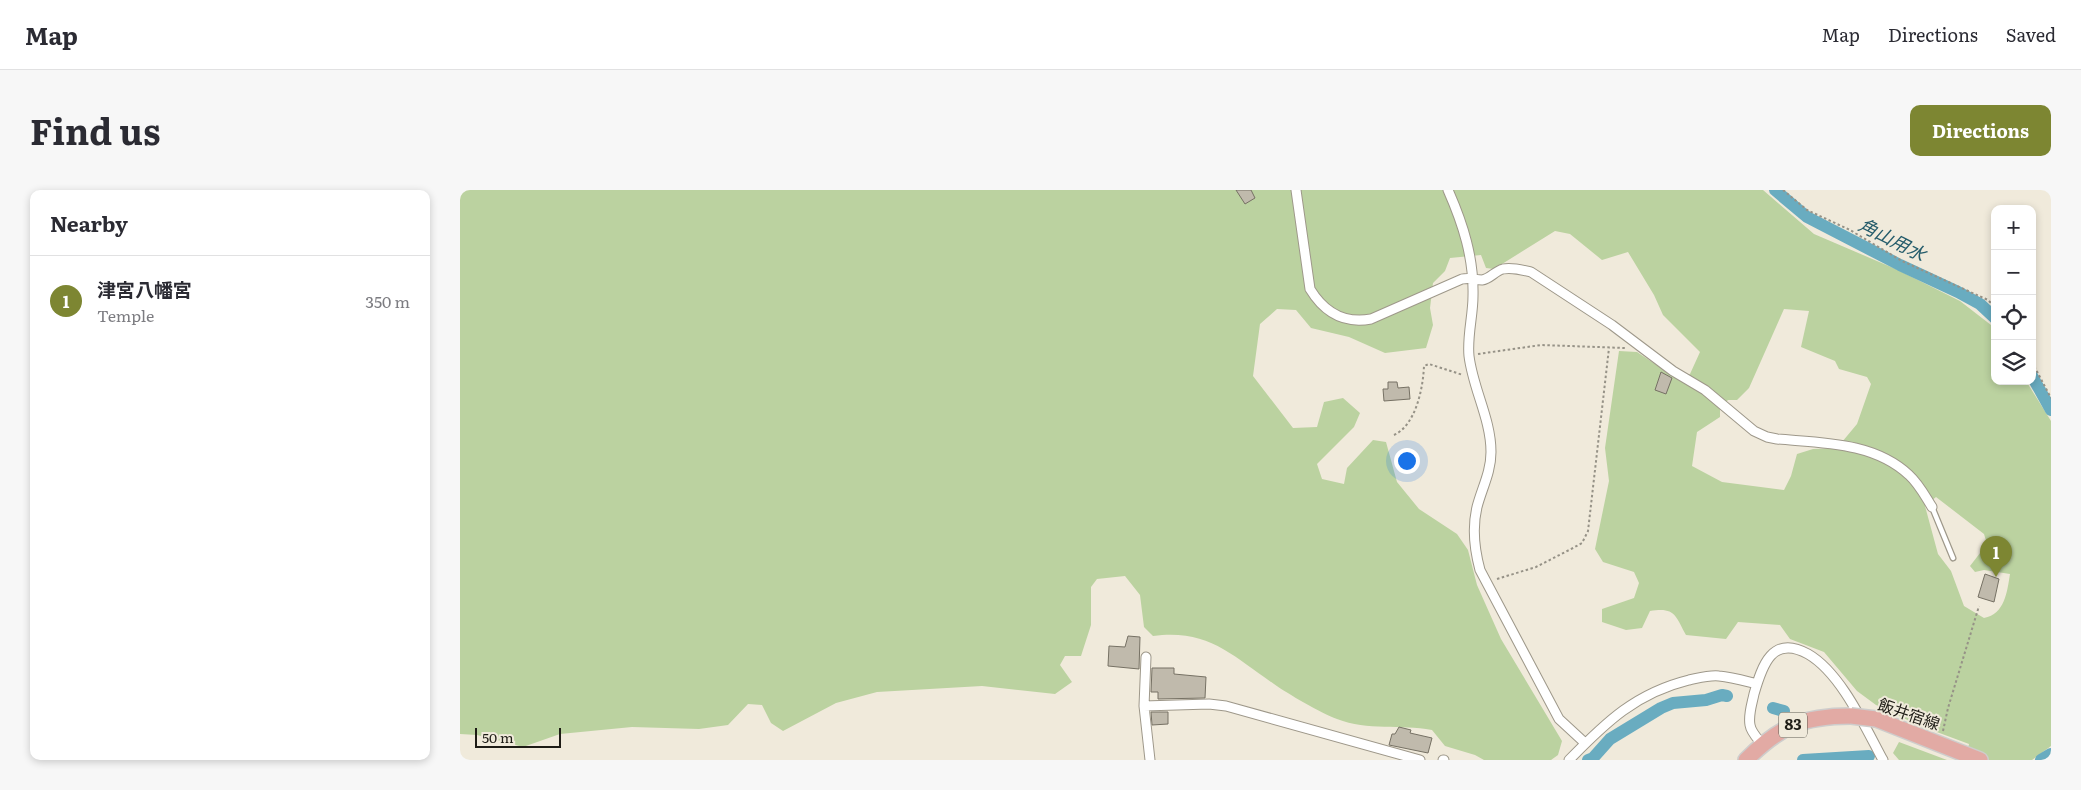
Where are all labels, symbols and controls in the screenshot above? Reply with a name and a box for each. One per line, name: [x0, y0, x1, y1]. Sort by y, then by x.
text: Map: [25, 17, 78, 52]
text: Map: [1822, 21, 1860, 48]
text: Directions: [1888, 21, 1978, 48]
text: Saved: [2006, 21, 2056, 48]
text: Find us: [30, 104, 160, 156]
button: Directions: [1910, 105, 2051, 156]
map controls: [1991, 205, 2036, 385]
button: +: [1991, 205, 2036, 250]
text: Nearby: [50, 207, 128, 238]
water label: 角山用水: [1854, 210, 1933, 268]
button: −: [1991, 250, 2036, 295]
text: 津宮八幡宮: [97, 275, 192, 303]
text: 1: [63, 289, 69, 313]
text: 350 m: [365, 289, 410, 313]
button: locate: [1991, 295, 2036, 340]
text: Temple: [97, 303, 154, 327]
button: layers: [1991, 340, 2036, 385]
your location: [1394, 448, 1420, 474]
pin: 1: [1980, 536, 2012, 577]
street label: 飯井宿線: [1875, 691, 1943, 735]
road number: 83: [1779, 712, 1807, 738]
scale bar: [475, 725, 561, 748]
text: 50 m: [482, 727, 514, 747]

